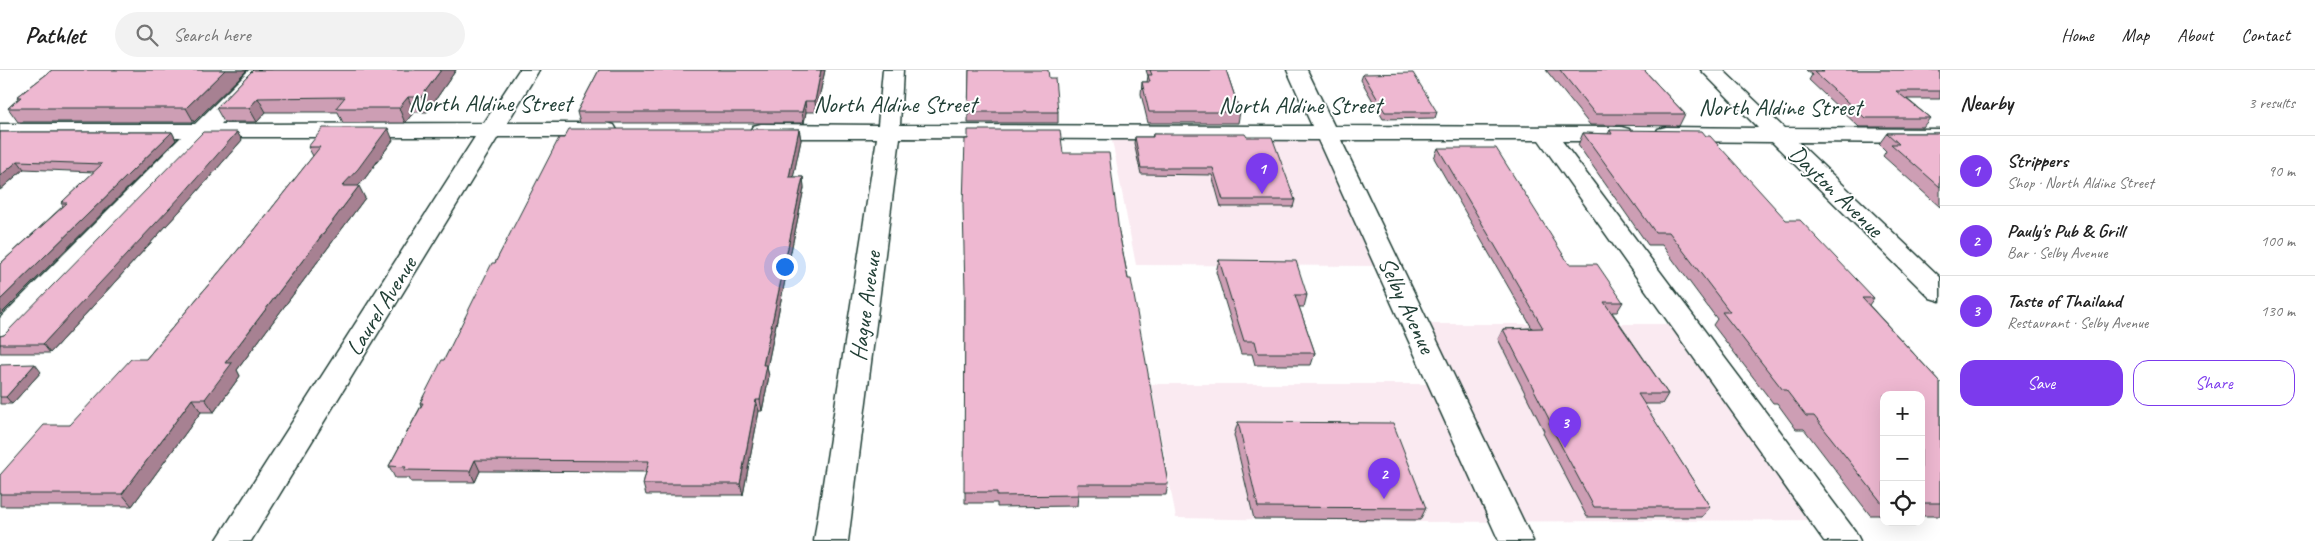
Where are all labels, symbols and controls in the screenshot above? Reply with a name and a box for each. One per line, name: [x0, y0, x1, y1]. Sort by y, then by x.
search box: [115, 12, 465, 57]
text: Pathlet: [25, 20, 85, 50]
icon: search: [133, 21, 161, 49]
text: Search here: [173, 23, 251, 47]
text: Home: [2061, 24, 2094, 46]
text: Map: [2122, 24, 2149, 46]
text: About: [2177, 24, 2213, 46]
text: Contact: [2241, 24, 2290, 46]
street label: North Aldine Street: [409, 88, 574, 118]
street label: North Aldine Street: [814, 89, 979, 119]
street label: North Aldine Street: [1219, 90, 1384, 120]
text: Nearby: [1960, 90, 2013, 116]
street label: North Aldine Street: [1699, 92, 1864, 122]
text: 3 results: [2248, 93, 2295, 113]
street label: Dayton Avenue: [1782, 138, 1891, 245]
text: Strippers: [2007, 149, 2068, 173]
pin: 1: [1246, 153, 1278, 194]
text: 1: [1972, 161, 1980, 181]
text: 90 m: [2268, 161, 2295, 181]
text: Shop · North Aldine Street: [2007, 173, 2154, 193]
text: Pauly's Pub & Grill: [2007, 219, 2124, 243]
text: 2: [1972, 231, 1980, 251]
text: 100 m: [2261, 231, 2295, 251]
text: Bar · Selby Avenue: [2007, 243, 2107, 263]
street label: Hague Avenue: [842, 247, 888, 363]
street label: Laurel Avenue: [339, 249, 424, 361]
street label: Selby Avenue: [1372, 252, 1443, 360]
your location: [772, 254, 798, 280]
text: Taste of Thailand: [2007, 289, 2122, 313]
text: 3: [1972, 301, 1980, 321]
text: 130 m: [2261, 301, 2295, 321]
text: Restaurant · Selby Avenue: [2007, 313, 2148, 333]
button: Save: [1960, 360, 2123, 406]
button: Share: [2133, 360, 2295, 406]
map controls: [1880, 391, 1925, 526]
button: +: [1880, 391, 1925, 436]
pin: 3: [1549, 407, 1581, 448]
button: −: [1880, 436, 1925, 481]
pin: 2: [1368, 458, 1400, 499]
button: locate: [1880, 481, 1925, 526]

